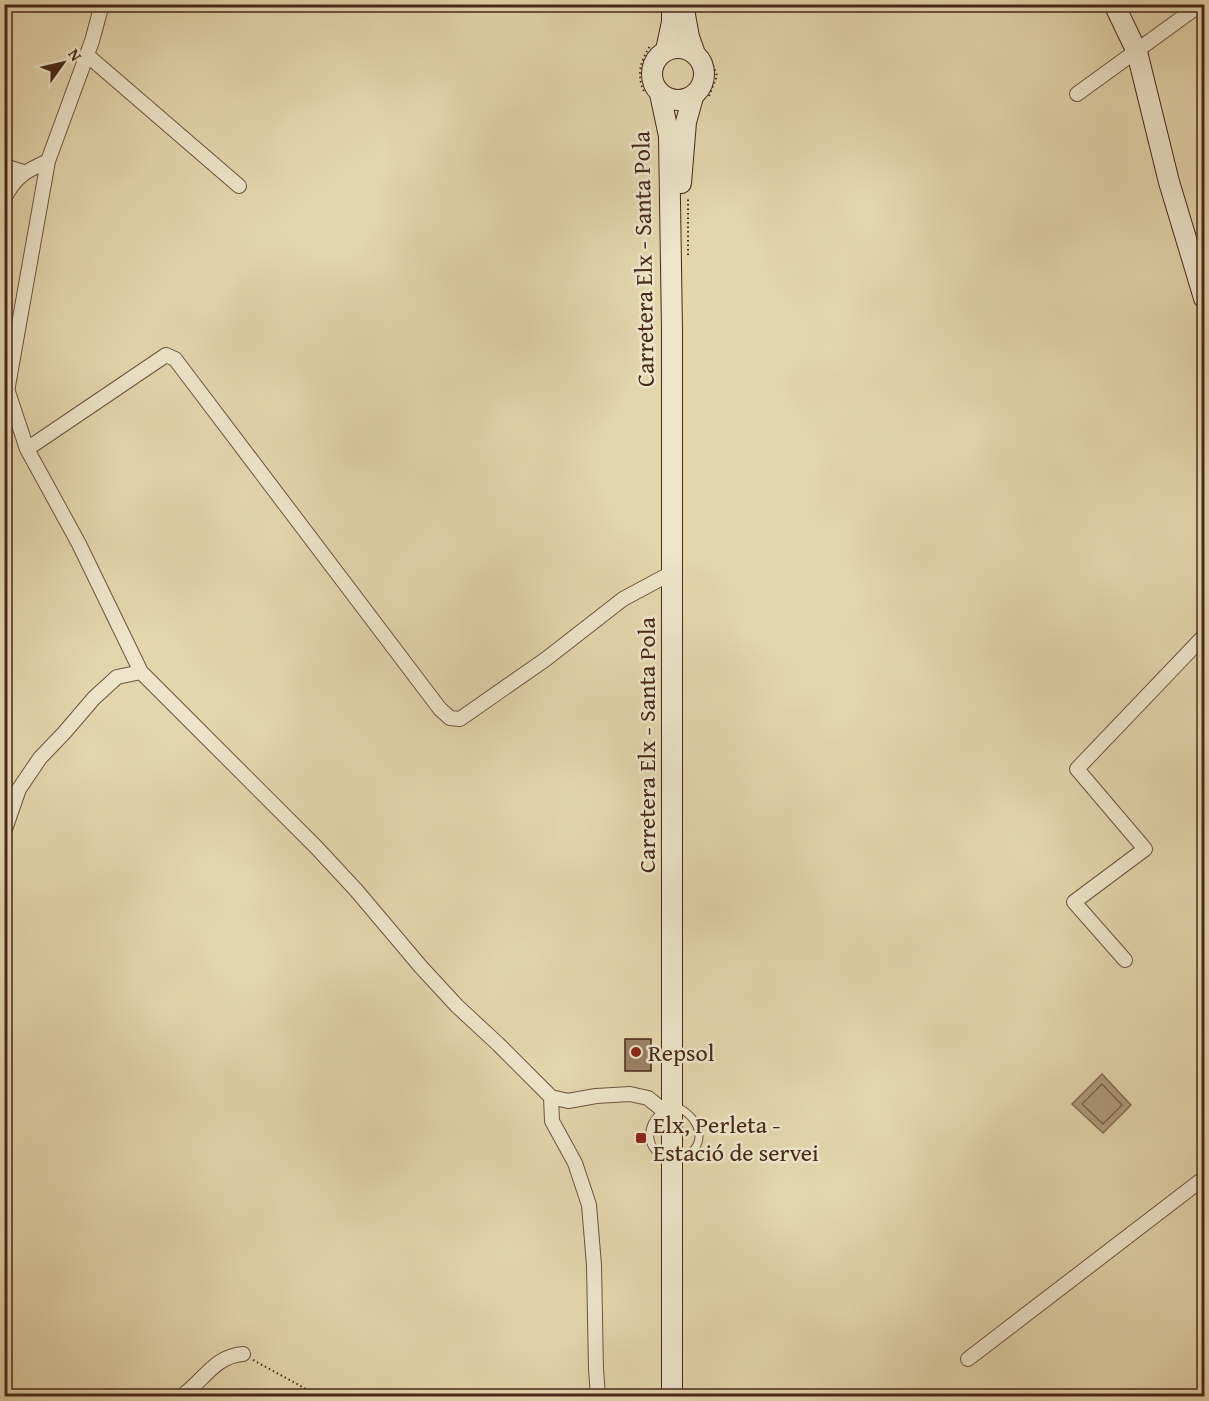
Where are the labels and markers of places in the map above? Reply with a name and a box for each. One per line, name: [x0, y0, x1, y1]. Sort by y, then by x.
place label: Repsol: [648, 1035, 715, 1070]
marker: Repsol: [629, 1045, 643, 1059]
place label: Elx, Perleta - Estació de servei: [653, 1107, 819, 1170]
marker: Elx, Perleta - Estació de servei: [634, 1131, 648, 1145]

